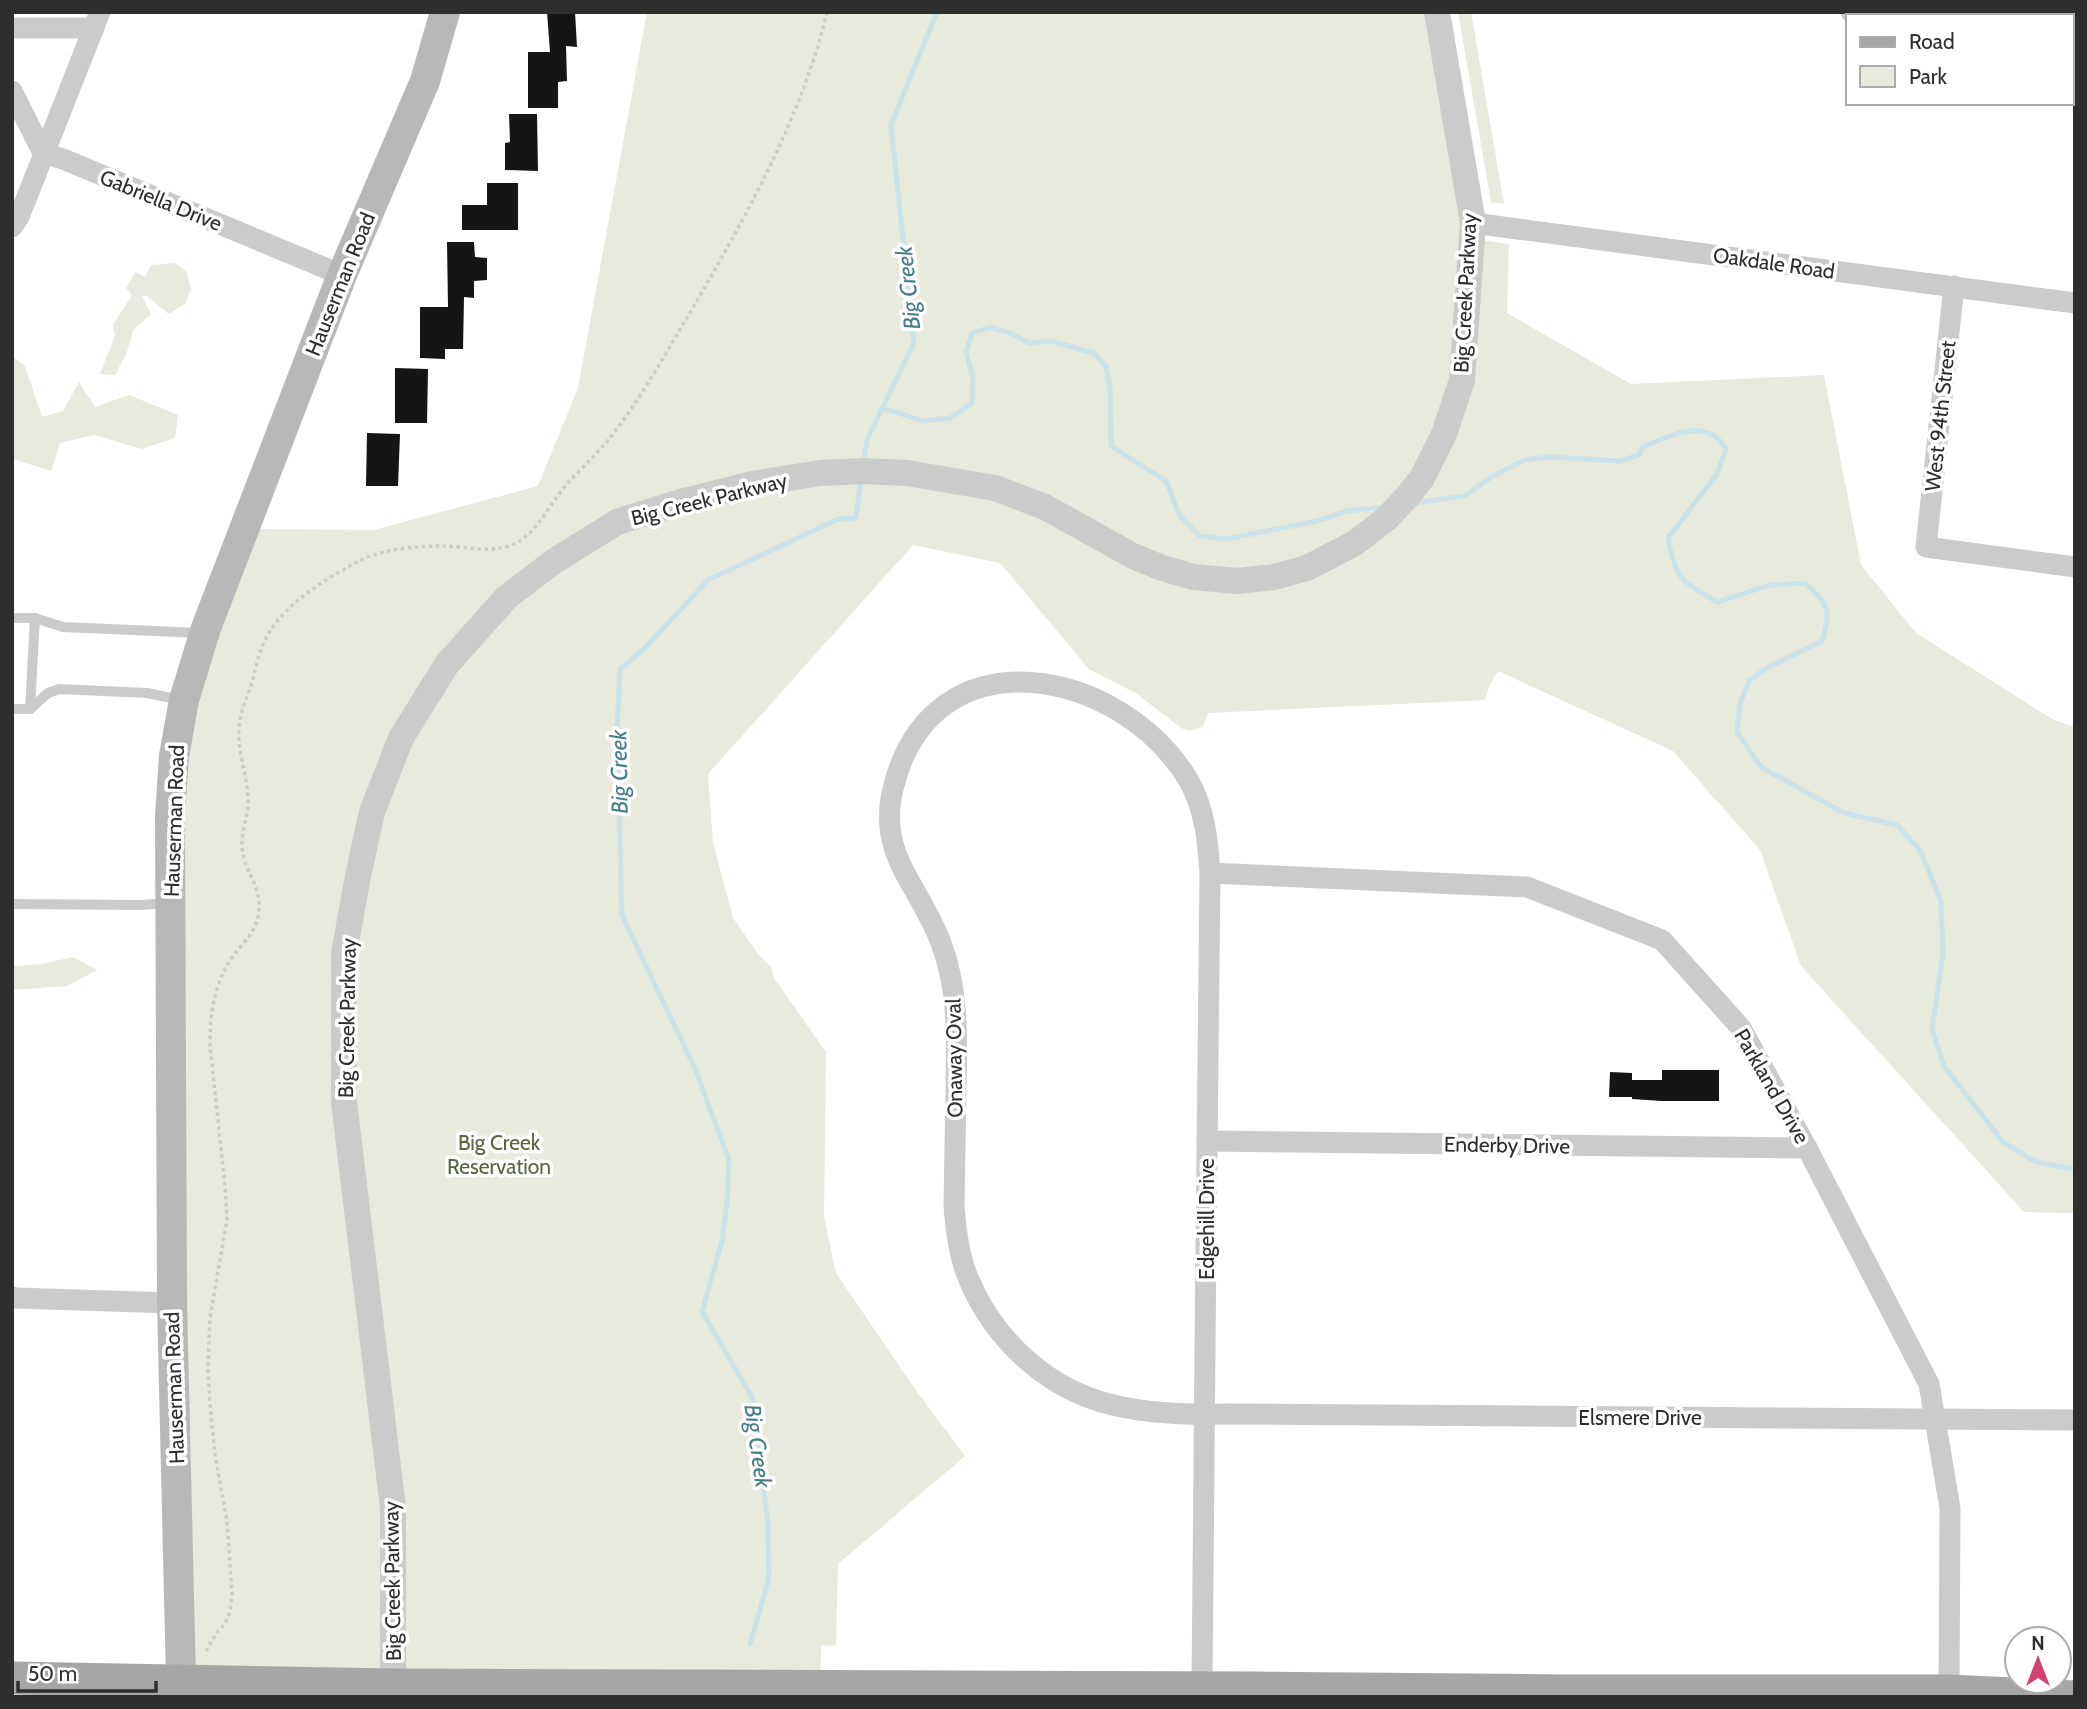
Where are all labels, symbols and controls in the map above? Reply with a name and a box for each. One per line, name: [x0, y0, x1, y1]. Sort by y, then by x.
legend: [1846, 14, 2073, 105]
text: Road: [1909, 29, 1955, 54]
text: Park: [1909, 64, 1947, 89]
street label: Gabriella Drive: [96, 164, 226, 236]
street label: Hauserman Road: [300, 209, 380, 359]
street label: Big Creek Parkway: [1448, 212, 1482, 374]
street label: Oakdale Road: [1712, 242, 1836, 284]
water label: Big Creek: [890, 244, 926, 331]
street label: West 94th Street: [1920, 339, 1960, 493]
street label: Big Creek Parkway: [628, 467, 790, 530]
water label: Big Creek: [604, 729, 634, 814]
street label: Hauserman Road: [159, 744, 189, 898]
street label: Big Creek Parkway: [333, 937, 361, 1098]
street label: Onaway Oval: [940, 998, 968, 1118]
street label: Parkland Drive: [1729, 1024, 1815, 1148]
park label: Big Creek Reservation: [447, 1130, 551, 1179]
street label: Enderby Drive: [1444, 1131, 1570, 1159]
street label: Edgehill Drive: [1194, 1158, 1219, 1280]
street label: Hauserman Road: [159, 1311, 189, 1465]
water label: Big Creek: [738, 1403, 778, 1491]
street label: Elsmere Drive: [1578, 1405, 1702, 1430]
street label: Big Creek Parkway: [378, 1500, 406, 1661]
north arrow: [2003, 1625, 2073, 1695]
text: N: [2031, 1632, 2045, 1655]
scale bar: [18, 1650, 156, 1694]
text: 50 m: [28, 1661, 77, 1686]

